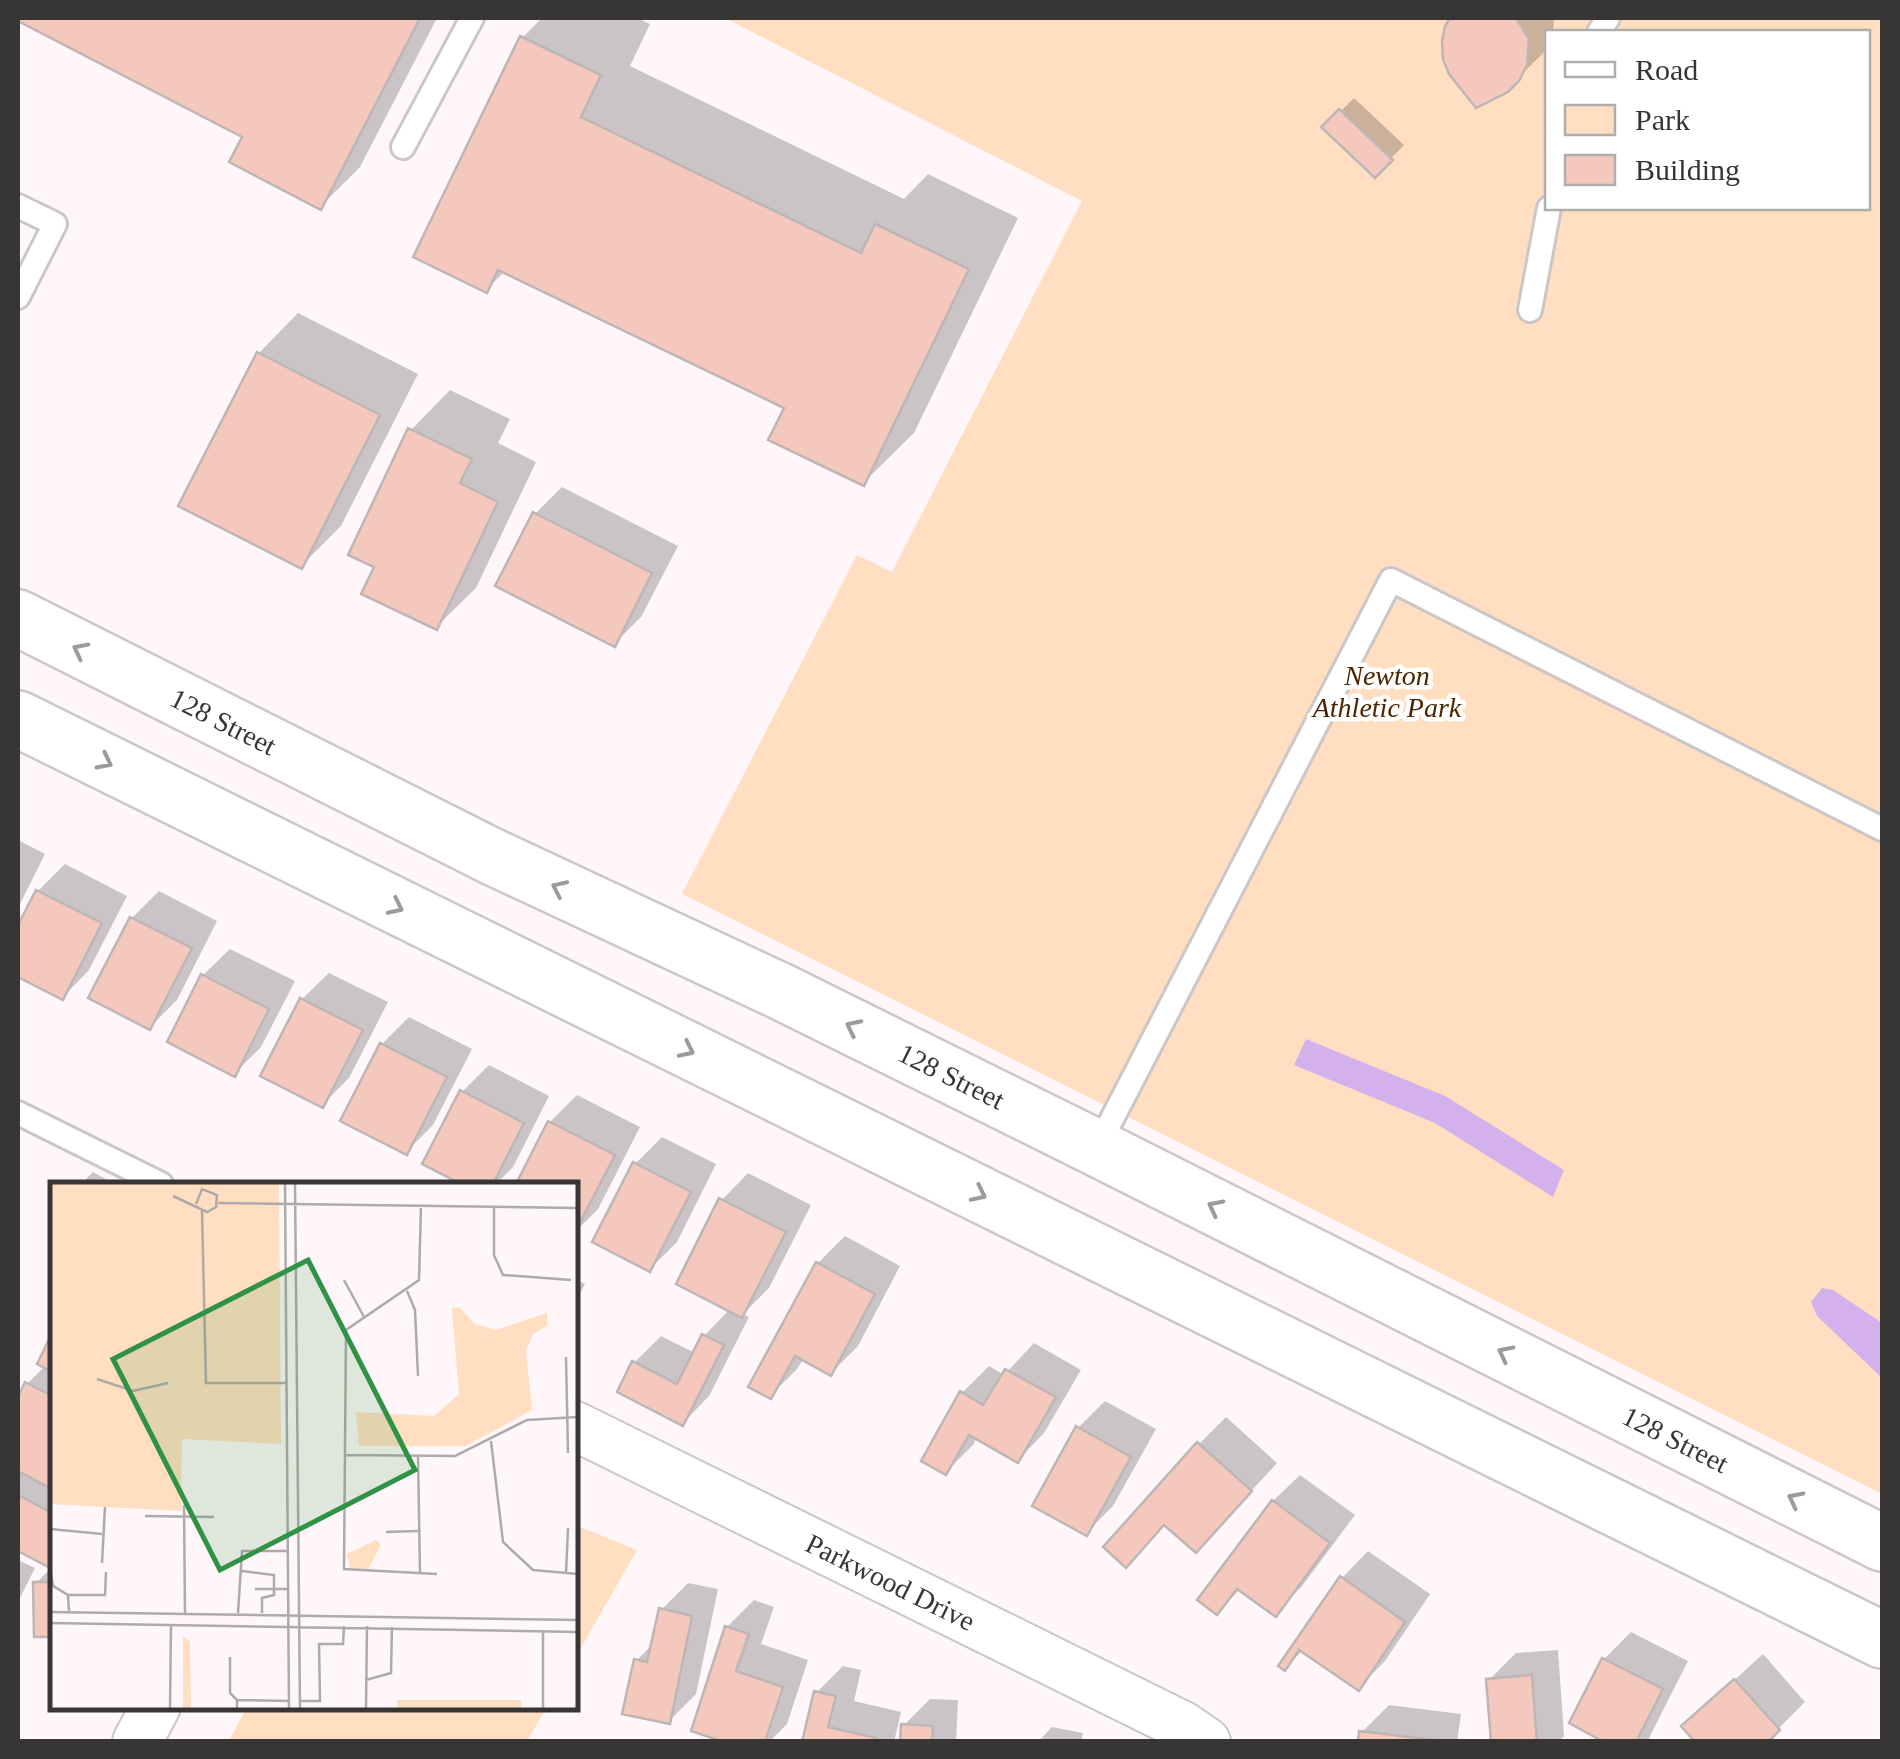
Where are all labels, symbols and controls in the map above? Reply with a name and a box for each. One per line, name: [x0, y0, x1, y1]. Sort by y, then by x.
legend: [1545, 30, 1870, 210]
text: Road: [1635, 53, 1698, 86]
text: Park: [1635, 103, 1690, 136]
text: Building: [1635, 153, 1740, 186]
one-way arrow: [72, 642, 90, 662]
park label: Newton Athletic Park: [1311, 660, 1462, 723]
street label: 128 Street: [165, 682, 282, 761]
one-way arrow: [94, 750, 112, 769]
one-way arrow: [551, 880, 569, 900]
one-way arrow: [385, 895, 403, 914]
one-way arrow: [845, 1020, 863, 1040]
street label: 128 Street: [894, 1037, 1010, 1115]
one-way arrow: [677, 1038, 695, 1058]
inset map: [50, 1182, 578, 1709]
one-way arrow: [969, 1182, 987, 1202]
one-way arrow: [1207, 1200, 1225, 1219]
one-way arrow: [1497, 1345, 1515, 1365]
street label: 128 Street: [1618, 1400, 1734, 1479]
one-way arrow: [1788, 1492, 1806, 1511]
street label: Parkwood Drive: [801, 1527, 980, 1636]

